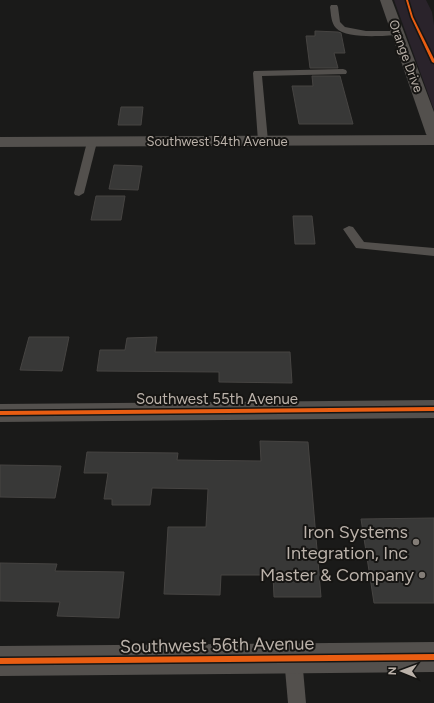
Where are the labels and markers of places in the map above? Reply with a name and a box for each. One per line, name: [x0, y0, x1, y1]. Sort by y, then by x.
place label: Iron Systems Integration, Inc: [286, 521, 408, 564]
marker: Iron Systems Integration, Inc: [411, 537, 421, 547]
place label: Master & Company: [260, 564, 415, 586]
marker: Master & Company: [417, 570, 427, 580]

